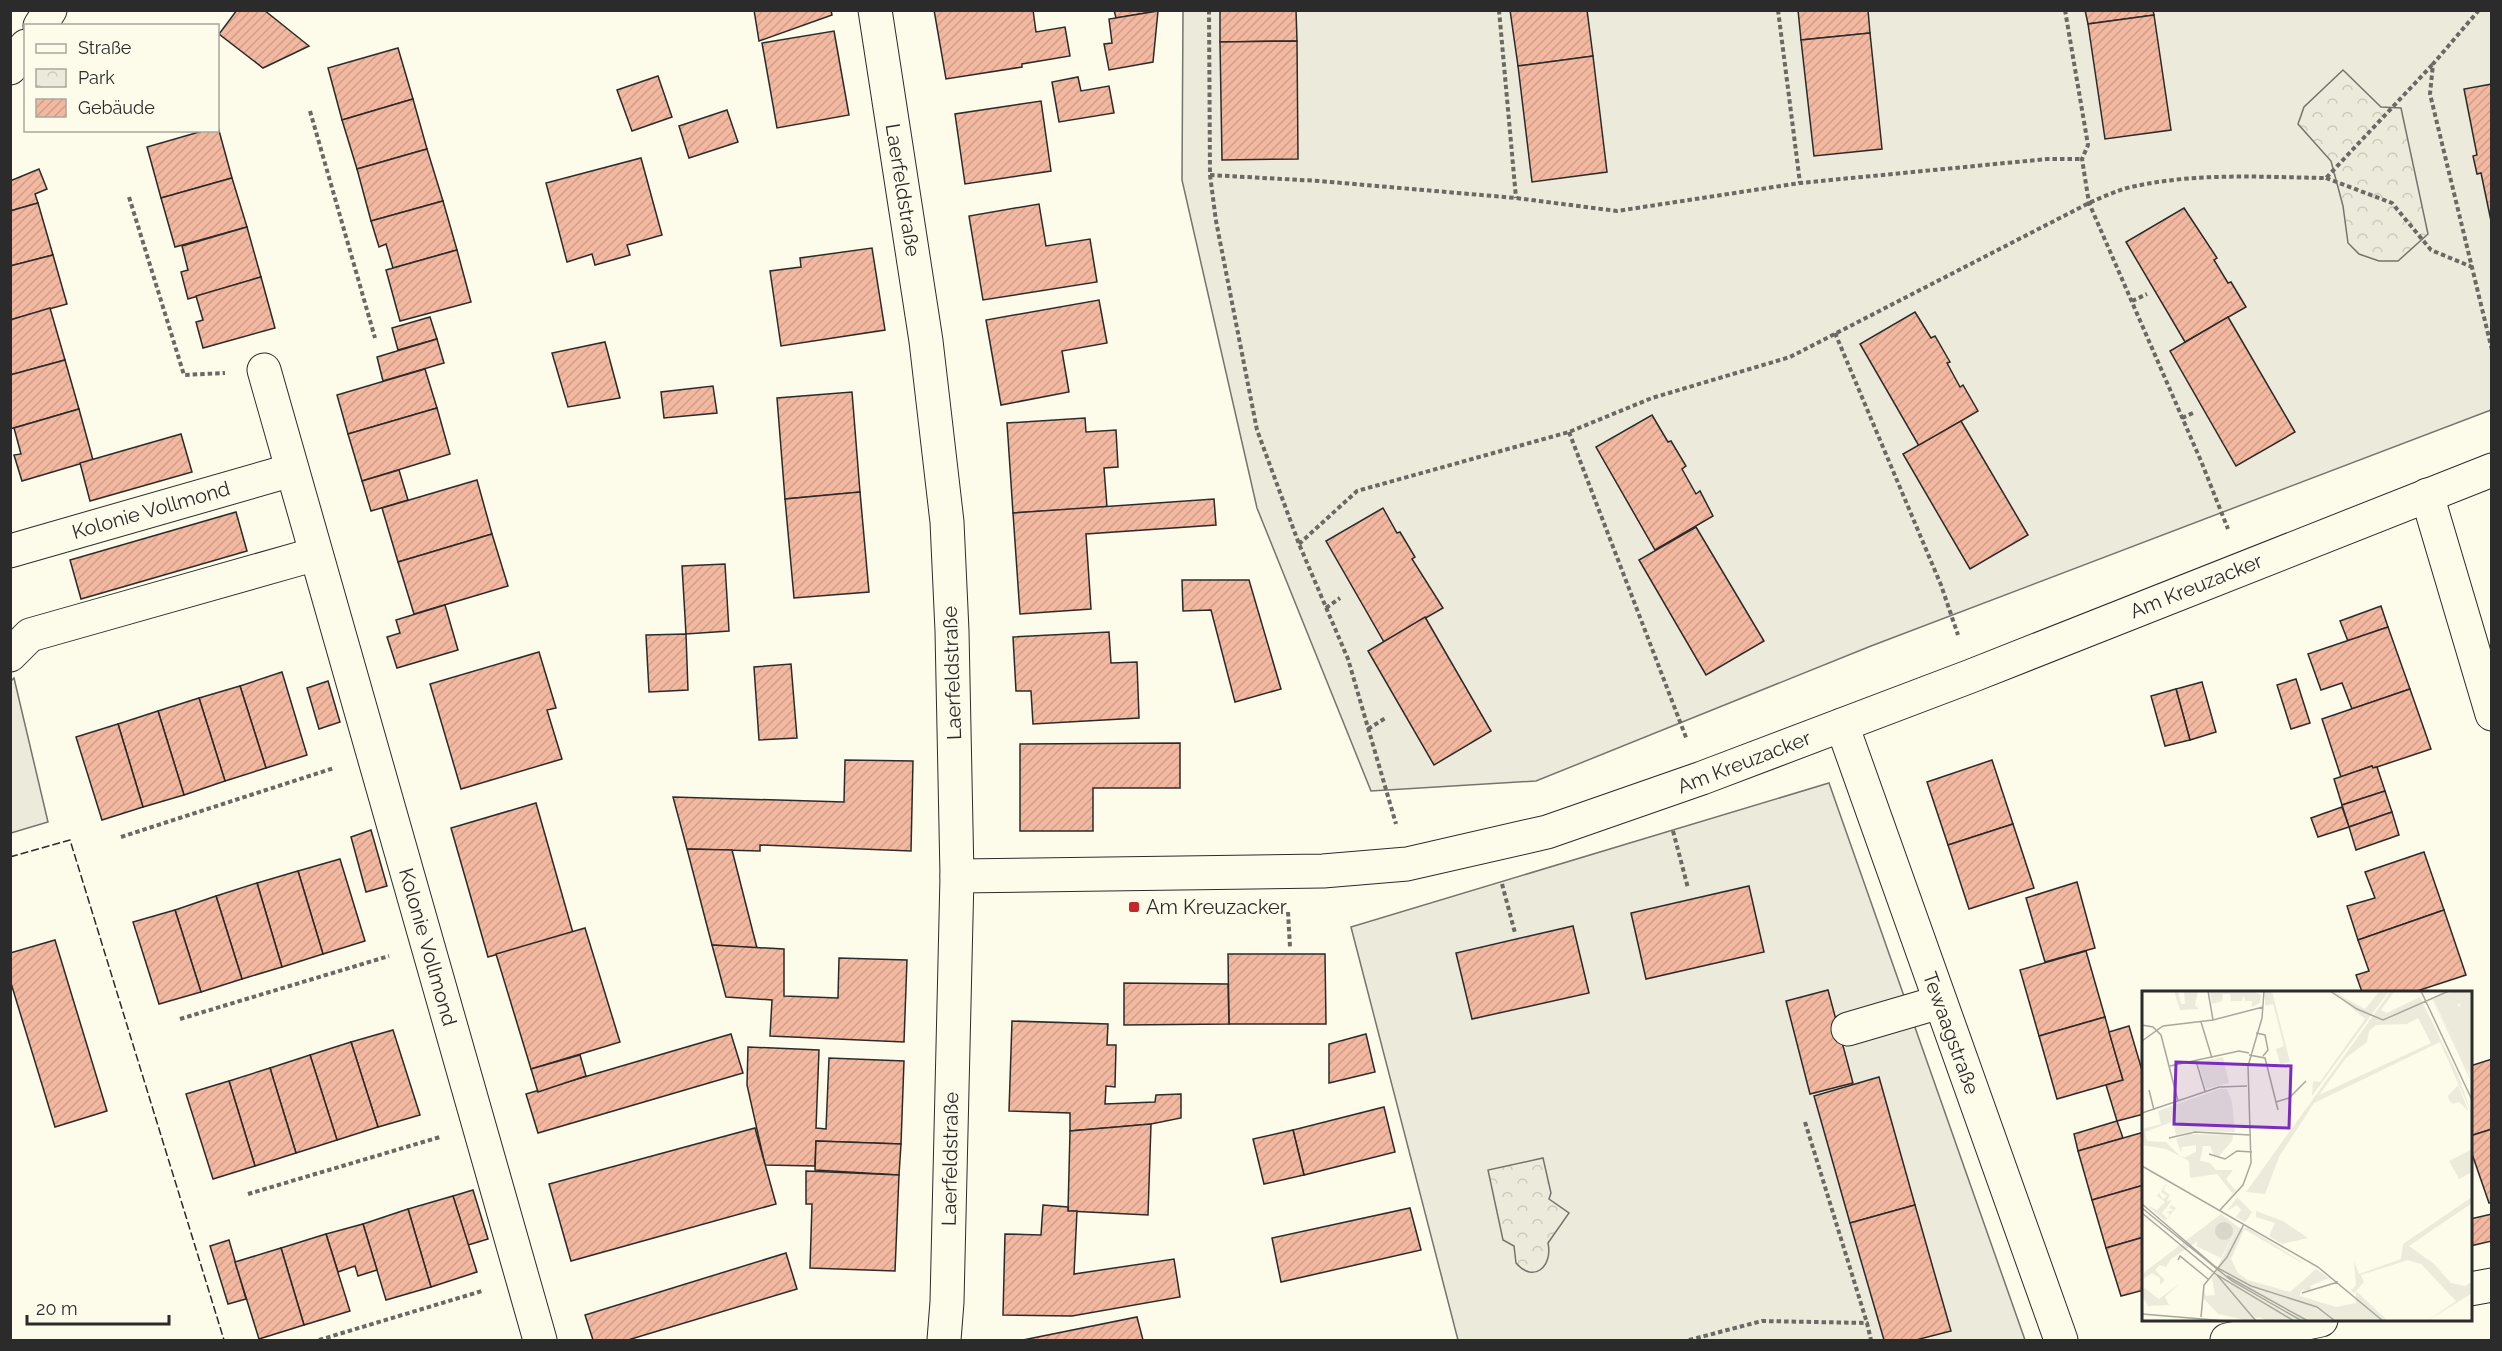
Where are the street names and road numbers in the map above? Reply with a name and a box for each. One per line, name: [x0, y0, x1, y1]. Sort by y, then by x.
street label: Laerfeldstraße: [881, 122, 925, 258]
street label: Kolonie Vollmond: [69, 476, 233, 544]
street label: Am Kreuzacker: [2126, 549, 2266, 623]
street label: Laerfeldstraße: [938, 605, 966, 740]
street label: Am Kreuzacker: [1674, 726, 1814, 798]
street label: Kolonie Vollmond: [394, 865, 462, 1029]
street label: Tewaagstraße: [1918, 968, 1984, 1098]
street label: Laerfeldstraße: [937, 1091, 963, 1226]

